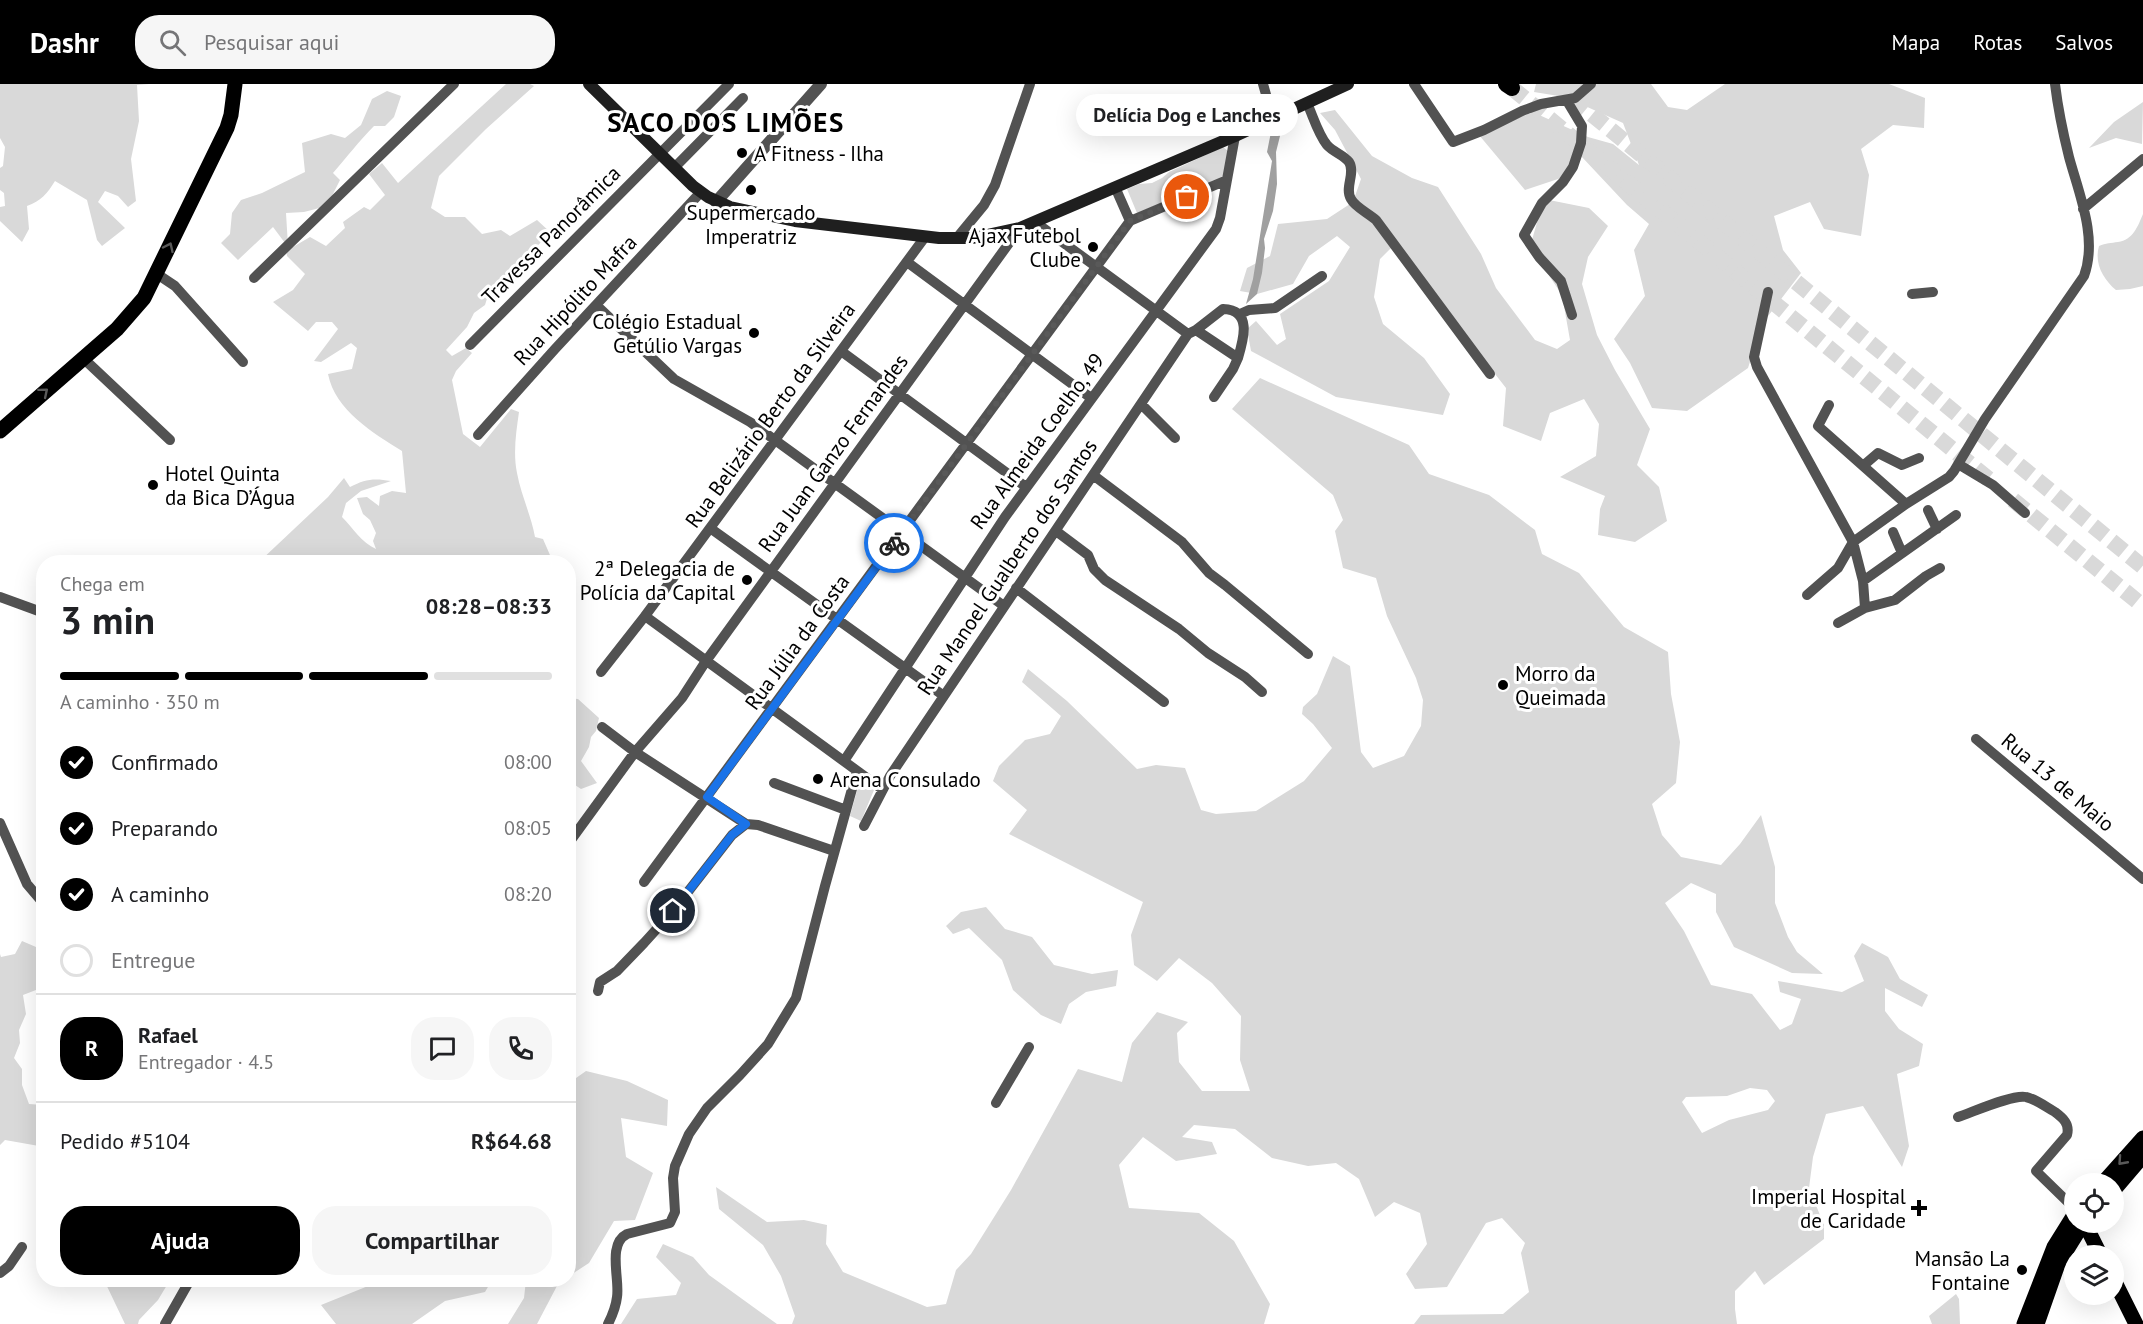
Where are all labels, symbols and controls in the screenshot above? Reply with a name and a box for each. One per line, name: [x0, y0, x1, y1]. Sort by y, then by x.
search box: [135, 15, 555, 69]
text: Dashr: [30, 24, 99, 61]
icon: search: [156, 26, 189, 59]
text: Pesquisar aqui: [204, 28, 339, 56]
text: Mapa: [1891, 29, 1940, 56]
text: Rotas: [1973, 29, 2022, 56]
text: Salvos: [2055, 29, 2113, 56]
callout: Delícia Dog e Lanches: [1076, 95, 1298, 137]
text: Delícia Dog e Lanches: [1093, 102, 1281, 128]
district label: SACO DOS LIMÕES: [607, 105, 845, 139]
place label: A Fitness - Ilha: [754, 140, 884, 167]
marker: A Fitness - Ilha: [735, 146, 749, 160]
street label: Travessa Panorâmica: [476, 160, 626, 310]
pin: [1161, 171, 1212, 222]
icon: bag: [1170, 180, 1203, 213]
marker: Supermercado Imperatriz: [744, 183, 758, 197]
place label: Supermercado Imperatriz: [687, 199, 815, 250]
place label: Ajax Futebol Clube: [968, 222, 1081, 273]
street label: Rua Hipólito Mafra: [508, 229, 642, 371]
marker: Ajax Futebol Clube: [1086, 240, 1100, 254]
one-way arrow: [162, 242, 174, 253]
street label: Rua Belizário Berto da Silveira: [679, 297, 861, 533]
place label: Colégio Estadual Getúlio Vargas: [592, 308, 742, 359]
marker: Colégio Estadual Getúlio Vargas: [747, 326, 761, 340]
street label: Rua Almeida Coelho, 49: [964, 348, 1110, 534]
street label: Rua Juan Ganzo Fernandes: [752, 349, 914, 557]
one-way arrow: [37, 388, 48, 399]
street label: Rua Manoel Gualberto dos Santos: [911, 434, 1103, 700]
place label: Hotel Quinta da Bica D’Água: [165, 460, 295, 511]
marker: Hotel Quinta da Bica D’Água: [146, 478, 160, 492]
courier: [864, 513, 924, 573]
icon: bike: [878, 527, 911, 560]
place label: 2ª Delegacia de Polícia da Capital: [580, 555, 735, 606]
street label: Rua Júlia da Costa: [739, 569, 855, 715]
text: Chega em: [60, 571, 145, 597]
marker: 2ª Delegacia de Polícia da Capital: [740, 573, 754, 587]
text: 08:28–08:33: [426, 592, 552, 620]
text: 3 min: [60, 594, 155, 645]
place label: Morro da Queimada: [1515, 660, 1606, 711]
marker: Morro da Queimada: [1496, 678, 1510, 692]
text: A caminho · 350 m: [60, 689, 220, 715]
street label: Rua 13 de Maio: [1996, 727, 2120, 837]
icon: check: [60, 746, 93, 779]
text: Confirmado: [111, 748, 218, 776]
text: 08:00: [504, 749, 552, 775]
place label: Arena Consulado: [830, 766, 981, 793]
marker: Arena Consulado: [811, 772, 825, 786]
icon: check: [60, 812, 93, 845]
text: Preparando: [111, 814, 218, 842]
text: 08:05: [504, 815, 552, 841]
icon: check: [60, 878, 93, 911]
text: A caminho: [111, 880, 209, 908]
text: 08:20: [504, 881, 552, 907]
pin: [647, 885, 698, 936]
icon: home: [656, 894, 689, 927]
text: Entregue: [111, 946, 196, 974]
button: chat: [411, 1017, 474, 1080]
button: phone: [489, 1017, 552, 1080]
text: Rafael: [138, 1021, 198, 1049]
text: R: [85, 1034, 98, 1062]
text: Entregador · 4.5: [138, 1049, 274, 1075]
text: Pedido #5104: [60, 1127, 190, 1155]
text: R$64.68: [471, 1127, 552, 1155]
one-way arrow: [2118, 1154, 2129, 1165]
map controls: [2064, 1173, 2124, 1305]
button: locate: [2064, 1173, 2124, 1233]
place label: Imperial Hospital de Caridade: [1751, 1183, 1906, 1234]
marker: Imperial Hospital de Caridade: [1910, 1199, 1928, 1217]
button: Ajuda: [60, 1206, 300, 1275]
button: Compartilhar: [312, 1206, 552, 1275]
place label: Mansão La Fontaine: [1915, 1245, 2010, 1296]
button: layers: [2064, 1245, 2124, 1305]
marker: Mansão La Fontaine: [2015, 1263, 2029, 1277]

